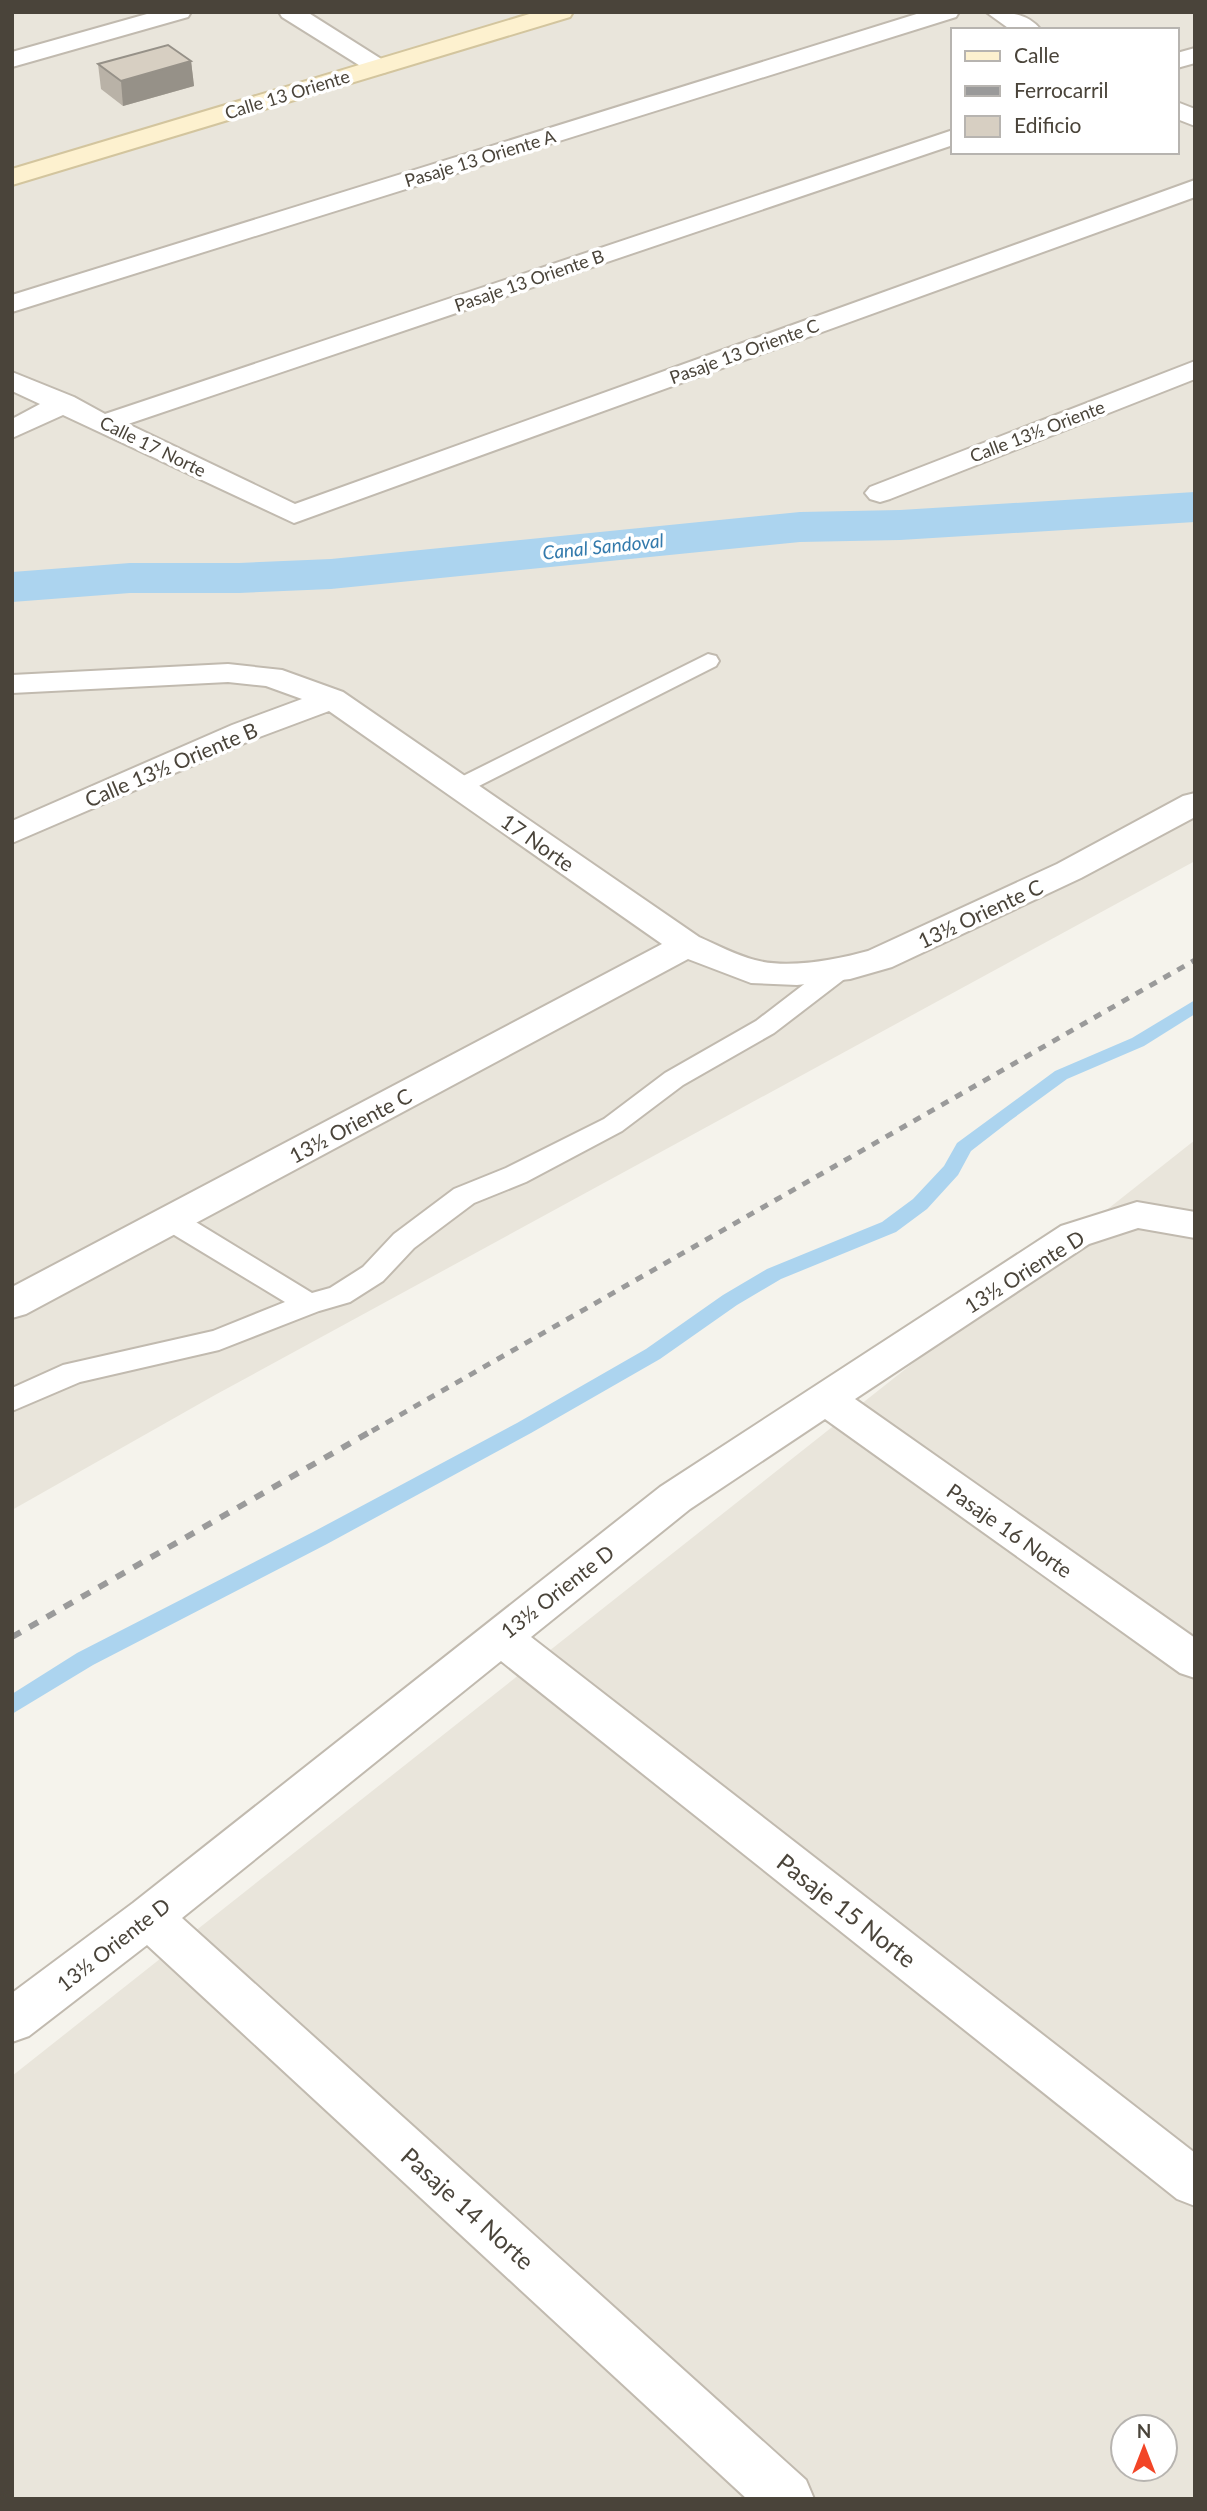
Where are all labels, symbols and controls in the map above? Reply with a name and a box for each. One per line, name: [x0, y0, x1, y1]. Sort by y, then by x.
legend: [951, 28, 1179, 154]
text: Calle: [1014, 42, 1059, 67]
street label: Calle 13 Oriente: [222, 65, 352, 123]
text: Ferrocarril: [1014, 77, 1109, 102]
text: Edificio: [1014, 112, 1082, 137]
street label: Pasaje 13 Oriente A: [402, 124, 559, 191]
street label: Pasaje 13 Oriente B: [451, 244, 607, 316]
street label: Pasaje 13 Oriente C: [666, 314, 822, 388]
street label: Calle 13½ Oriente: [967, 395, 1107, 467]
street label: Calle 17 Norte: [96, 411, 210, 481]
water label: Canal Sandoval: [541, 528, 665, 564]
street label: Calle 13½ Oriente B: [81, 716, 261, 812]
street label: 17 Norte: [497, 808, 579, 876]
street label: 13½ Oriente C: [914, 873, 1046, 953]
street label: 13½ Oriente C: [285, 1082, 415, 1168]
street label: 13½ Oriente D: [959, 1224, 1089, 1318]
street label: Pasaje 16 Norte: [942, 1478, 1078, 1582]
street label: 13½ Oriente D: [495, 1539, 619, 1643]
street label: Pasaje 15 Norte: [772, 1847, 922, 1973]
street label: 13½ Oriente D: [51, 1892, 175, 1996]
street label: Pasaje 14 Norte: [396, 2141, 540, 2275]
north arrow: [1109, 2413, 1179, 2483]
text: N: [1137, 2419, 1151, 2442]

